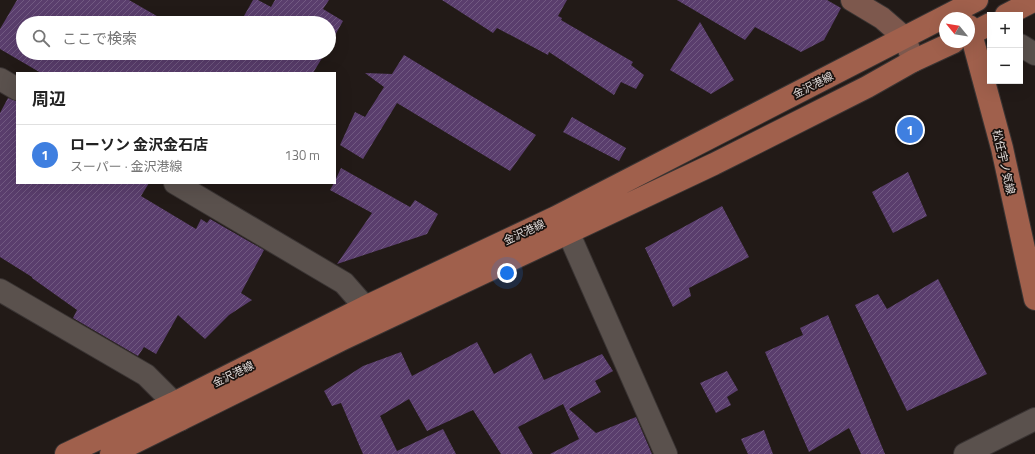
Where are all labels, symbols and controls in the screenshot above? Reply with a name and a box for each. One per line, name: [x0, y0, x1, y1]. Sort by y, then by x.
north arrow: [939, 12, 975, 48]
map controls: [987, 12, 1023, 84]
button: +: [987, 12, 1023, 48]
search box: [16, 16, 336, 60]
icon: search: [30, 27, 52, 49]
text: ここで検索: [62, 27, 137, 50]
button: −: [987, 48, 1023, 84]
street label: 金沢港線: [790, 68, 836, 102]
text: 周辺: [32, 86, 66, 112]
pin: 1: [897, 115, 923, 145]
street label: 松任宇ノ気線: [989, 128, 1019, 196]
text: ローソン 金沢金石店: [70, 133, 208, 156]
text: 1: [41, 145, 49, 165]
text: 130 m: [284, 145, 320, 165]
text: スーパー · 金沢港線: [70, 156, 182, 176]
street label: 金沢港線: [501, 215, 547, 249]
your location: [497, 263, 517, 283]
street label: 金沢港線: [210, 357, 256, 391]

